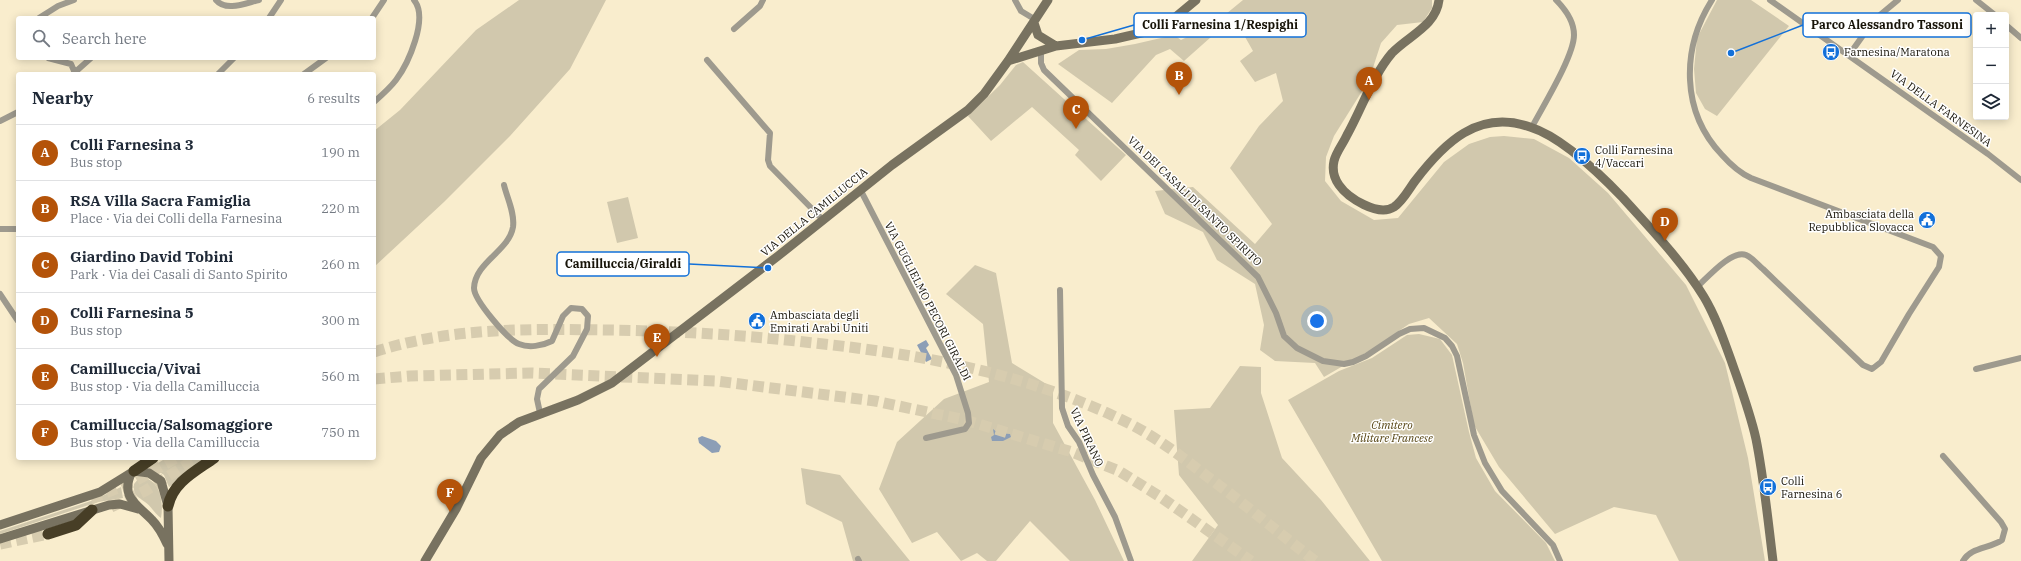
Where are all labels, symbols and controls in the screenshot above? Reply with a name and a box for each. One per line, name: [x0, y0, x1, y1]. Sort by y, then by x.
map controls: [1973, 12, 2009, 120]
button: +: [1973, 12, 2009, 48]
callout: Colli Farnesina 1/Respighi: [1134, 13, 1306, 37]
callout: Parco Alessandro Tassoni: [1803, 13, 1971, 37]
search box: [16, 16, 376, 60]
text: Colli Farnesina 1/Respighi: [1142, 17, 1298, 32]
text: Parco Alessandro Tassoni: [1811, 17, 1963, 32]
icon: search: [30, 27, 52, 49]
text: Search here: [62, 29, 147, 48]
bus stop icon: Farnesina/Maratona: [1821, 42, 1841, 62]
place label: Farnesina/Maratona: [1844, 45, 1950, 59]
button: −: [1973, 48, 2009, 84]
pin: B: [1166, 62, 1192, 95]
street label: VIA DELLA FARNESINA: [1887, 66, 1995, 150]
pin: A: [1356, 67, 1382, 100]
button: layers: [1973, 84, 2009, 120]
text: Nearby: [32, 87, 93, 109]
text: 6 results: [307, 90, 360, 107]
pin: C: [1063, 96, 1089, 129]
street label: VIA DEI CASALI DI SANTO SPIRITO: [1125, 133, 1265, 269]
text: Colli Farnesina 3: [70, 135, 194, 154]
place label: Colli Farnesina 4/Vaccari: [1595, 143, 1673, 170]
text: A: [40, 144, 50, 161]
text: 190 m: [321, 144, 360, 161]
bus stop icon: Colli Farnesina 4/Vaccari: [1572, 146, 1592, 166]
text: Bus stop: [70, 154, 122, 171]
street label: VIA DELLA CAMILLUCCIA: [758, 164, 871, 259]
text: RSA Villa Sacra Famiglia: [70, 191, 251, 210]
text: B: [40, 200, 50, 217]
text: 220 m: [321, 200, 360, 217]
place label: Ambasciata della Repubblica Slovacca: [1808, 207, 1914, 234]
pin: D: [1652, 208, 1678, 241]
text: Place · Via dei Colli della Farnesina: [70, 210, 282, 227]
public building icon: Ambasciata della Repubblica Slovacca: [1917, 210, 1937, 230]
street label: VIA GUGLIELMO PECORI GIRALDI: [882, 219, 974, 383]
text: Giardino David Tobini: [70, 247, 233, 266]
callout: Camilluccia/Giraldi: [557, 252, 689, 276]
text: C: [41, 256, 49, 273]
text: 260 m: [321, 256, 360, 273]
text: Camilluccia/Giraldi: [565, 256, 681, 271]
text: Park · Via dei Casali di Santo Spirito: [70, 266, 287, 283]
text: Colli Farnesina 5: [70, 303, 194, 322]
place label: Ambasciata degli Emirati Arabi Uniti: [770, 308, 869, 335]
public building icon: Ambasciata degli Emirati Arabi Uniti: [747, 311, 767, 331]
your location: [1307, 311, 1327, 331]
text: D: [40, 312, 50, 329]
text: 300 m: [321, 312, 360, 329]
text: Bus stop: [70, 322, 122, 339]
pin: E: [644, 324, 670, 357]
text: Camilluccia/Vivai: [70, 359, 201, 378]
text: E: [41, 368, 49, 385]
text: 560 m: [321, 368, 360, 385]
text: Bus stop · Via della Camilluccia: [70, 378, 260, 395]
street label: VIA PIRANO: [1067, 405, 1107, 469]
text: Camilluccia/Salsomaggiore: [70, 415, 273, 434]
park label: Cimitero Militare Francese: [1350, 418, 1433, 445]
text: F: [41, 424, 49, 441]
text: 750 m: [321, 424, 360, 441]
text: Bus stop · Via della Camilluccia: [70, 434, 260, 451]
place label: Colli Farnesina 6: [1781, 474, 1842, 501]
bus stop icon: Colli Farnesina 6: [1758, 477, 1778, 497]
pin: F: [437, 479, 463, 512]

